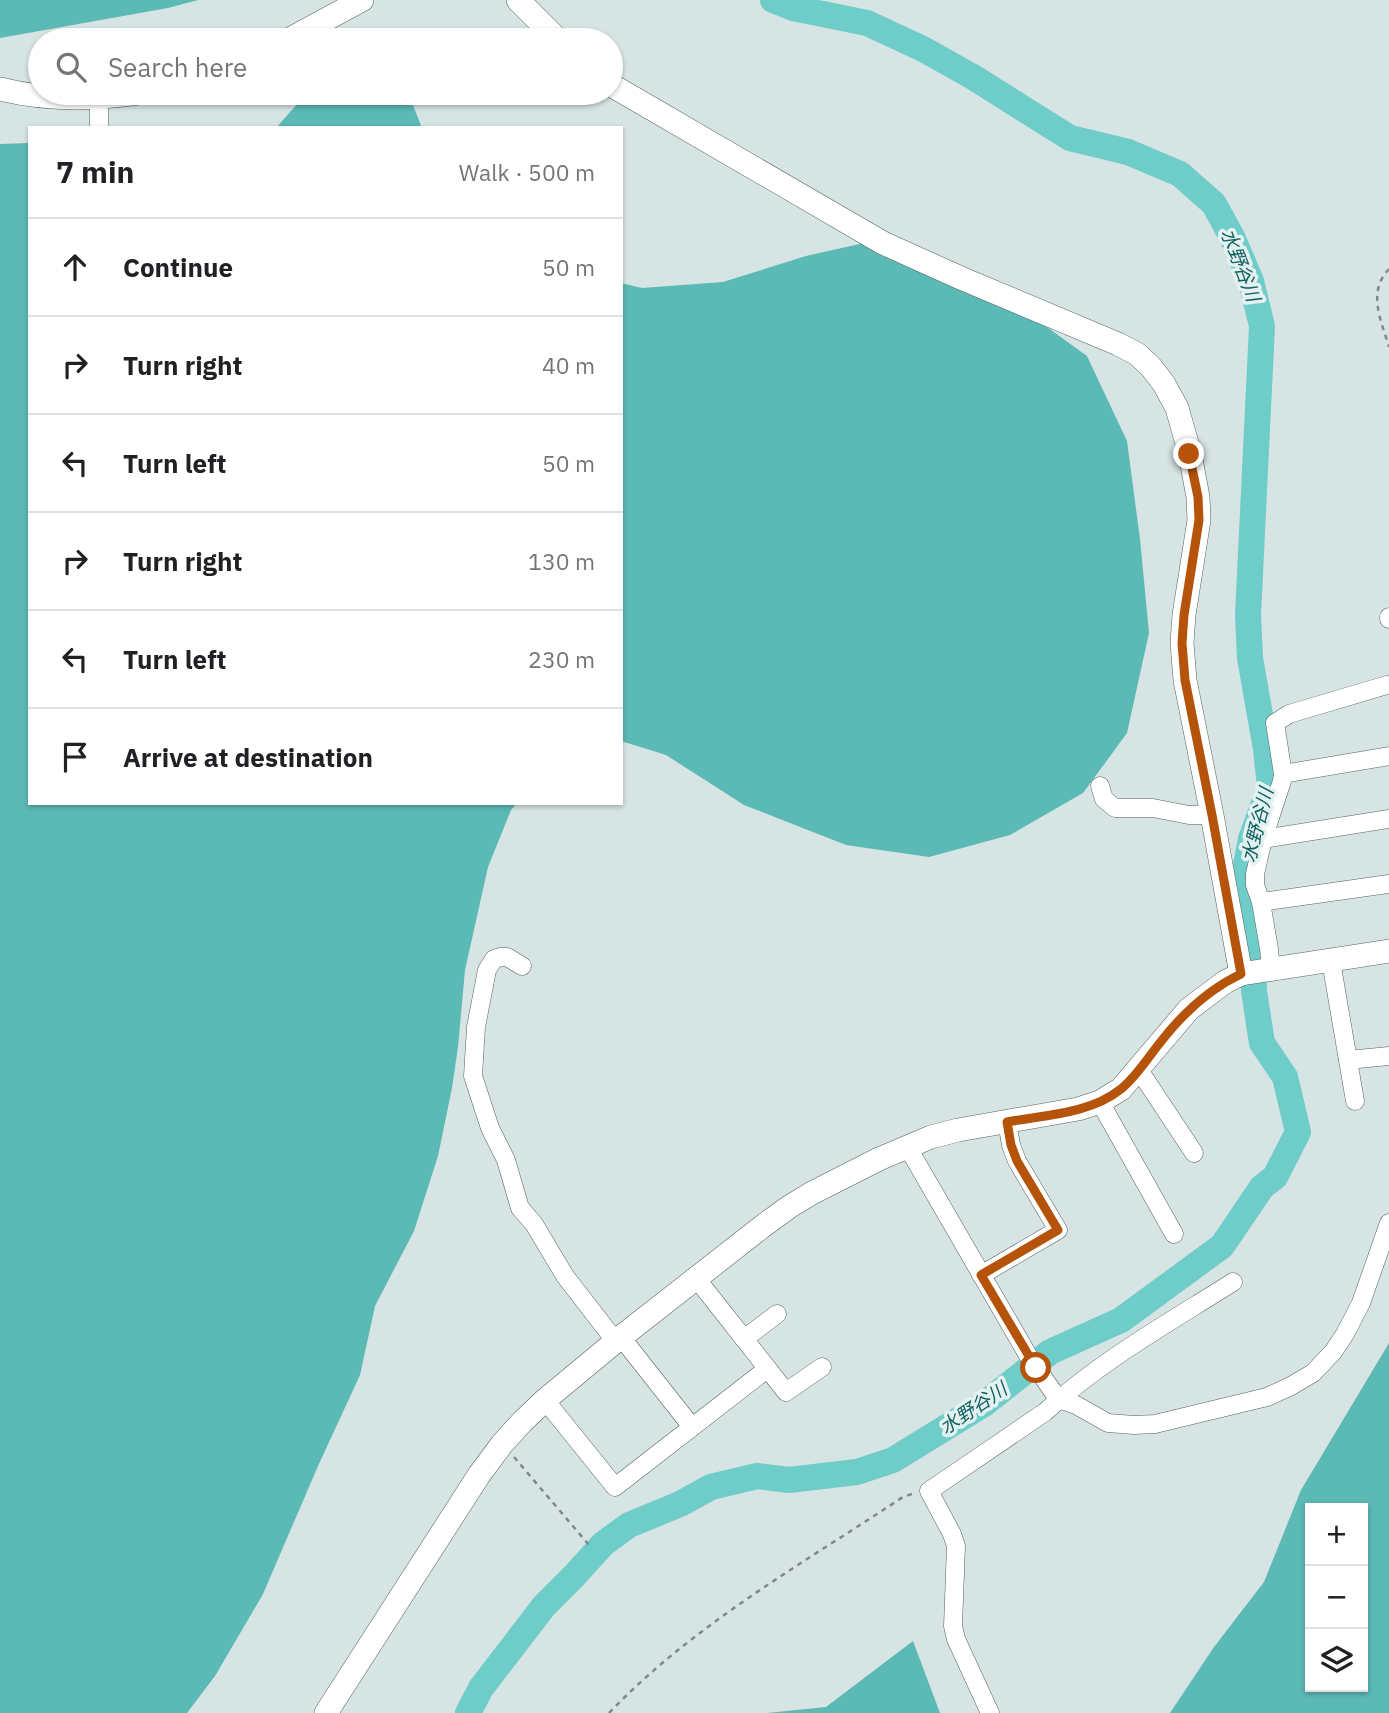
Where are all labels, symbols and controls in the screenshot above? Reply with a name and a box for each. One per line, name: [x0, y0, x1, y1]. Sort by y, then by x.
search box: [28, 28, 623, 105]
icon: search: [52, 48, 90, 86]
text: Search here: [108, 50, 247, 84]
text: 7 min: [56, 152, 134, 191]
text: Walk · 500 m: [459, 157, 595, 187]
water label: 水野谷川: [1216, 225, 1267, 307]
icon: ahead: [56, 248, 94, 286]
text: Continue: [123, 250, 233, 284]
text: 50 m: [542, 252, 595, 282]
icon: right: [56, 346, 94, 384]
text: Turn right: [123, 348, 242, 382]
text: 40 m: [542, 350, 595, 380]
route end: [1173, 438, 1204, 469]
icon: left: [56, 444, 94, 482]
text: Turn left: [123, 446, 226, 480]
text: 50 m: [542, 448, 595, 478]
icon: right: [56, 542, 94, 580]
text: Turn right: [123, 544, 242, 578]
text: 130 m: [528, 546, 595, 576]
icon: left: [56, 640, 94, 678]
text: Turn left: [123, 642, 226, 676]
text: 230 m: [528, 644, 595, 674]
icon: arrive: [56, 738, 94, 776]
text: Arrive at destination: [123, 740, 373, 774]
water label: 水野谷川: [1236, 783, 1278, 865]
route start: [1020, 1352, 1051, 1383]
water label: 水野谷川: [935, 1376, 1013, 1439]
map controls: [1305, 1503, 1368, 1692]
button: +: [1305, 1503, 1368, 1566]
button: −: [1305, 1566, 1368, 1629]
button: layers: [1305, 1629, 1368, 1692]

